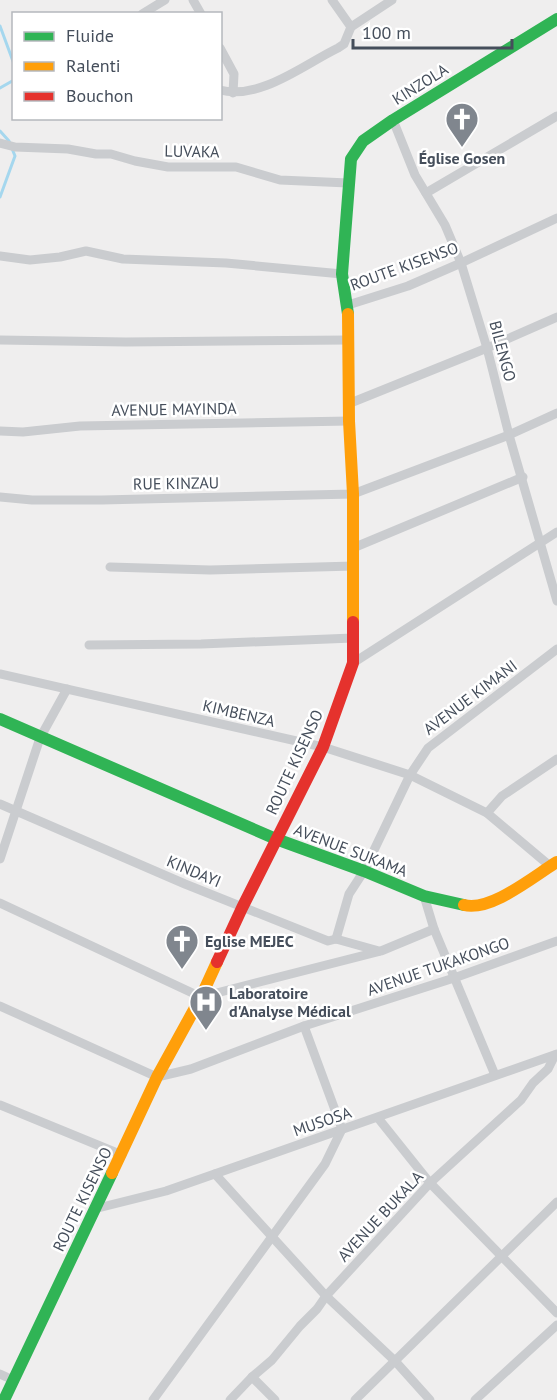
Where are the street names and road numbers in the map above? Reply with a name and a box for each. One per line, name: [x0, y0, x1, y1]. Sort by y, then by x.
street label: KINZOLA: [388, 59, 452, 109]
street label: LUVAKA: [164, 141, 220, 161]
street label: ROUTE KISENSO: [347, 237, 461, 295]
street label: BILENGO: [485, 318, 521, 384]
street label: AVENUE MAYINDA: [111, 398, 237, 420]
street label: RUE KINZAU: [133, 472, 219, 494]
street label: AVENUE KIMANI: [419, 655, 521, 739]
street label: KIMBENZA: [201, 695, 278, 731]
street label: ROUTE KISENSO: [261, 706, 327, 818]
street label: AVENUE SUKAMA: [291, 819, 411, 881]
street label: KINDAYI: [164, 851, 224, 891]
street label: AVENUE TUKAKONGO: [364, 932, 512, 1000]
street label: MUSOSA: [290, 1102, 354, 1140]
street label: ROUTE KISENSO: [48, 1144, 116, 1254]
street label: AVENUE BUKALA: [333, 1166, 427, 1265]

